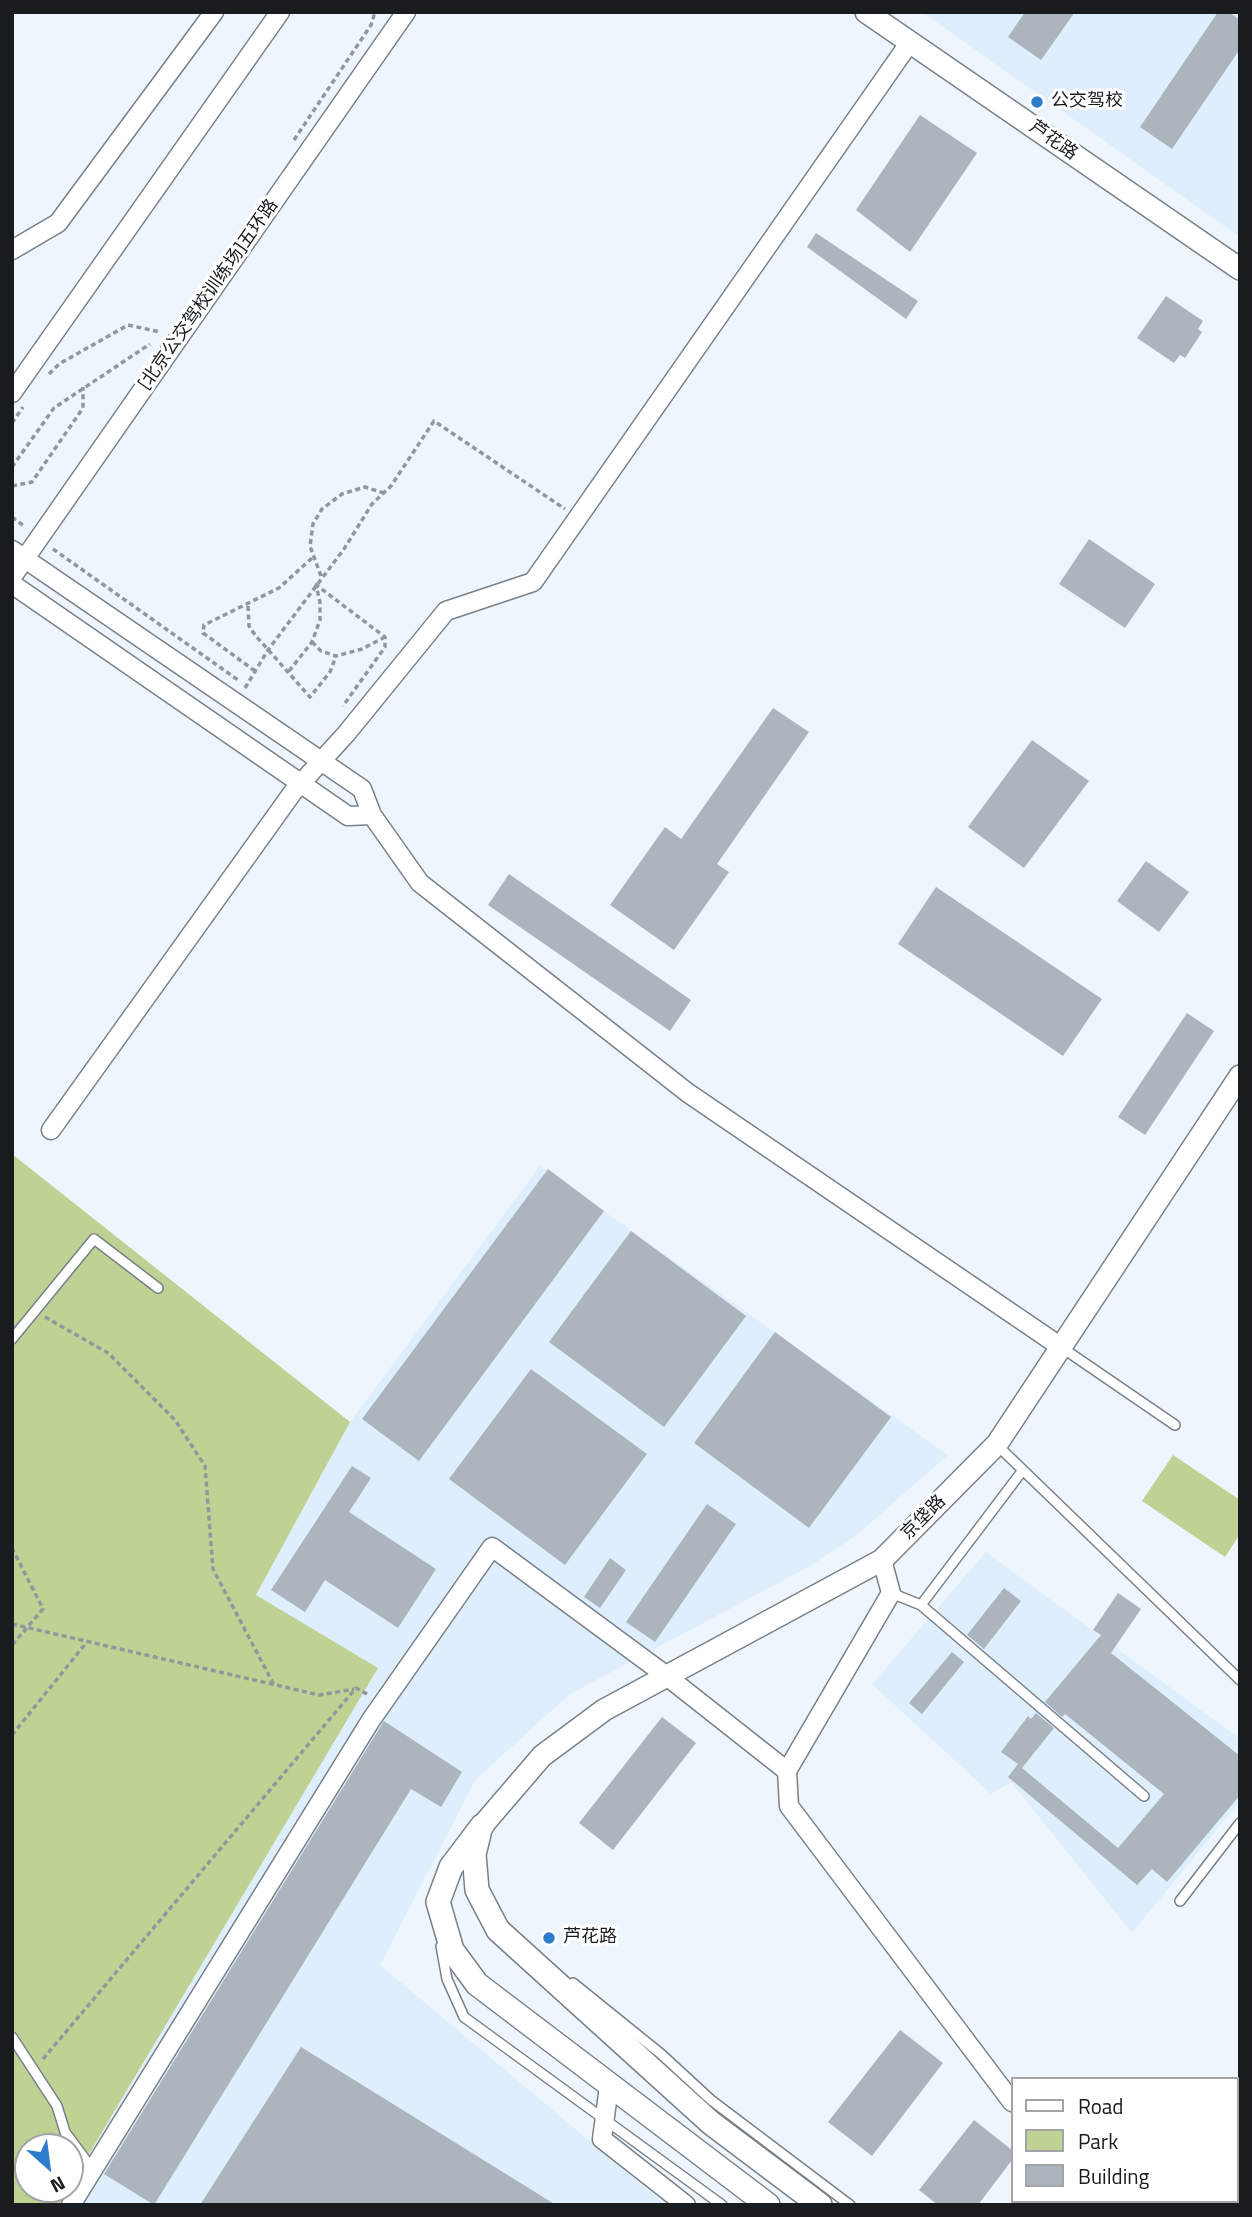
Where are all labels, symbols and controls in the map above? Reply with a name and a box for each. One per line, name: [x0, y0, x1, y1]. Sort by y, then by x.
place label: 公交驾校: [1051, 91, 1123, 113]
marker: 公交驾校: [1029, 94, 1045, 110]
street label: 芦花路: [1025, 117, 1081, 165]
street label: [北京公交驾校训练场]五环路: [135, 195, 283, 395]
street label: 京垡路: [897, 1491, 951, 1545]
place label: 芦花路: [563, 1927, 617, 1949]
marker: 芦花路: [541, 1930, 557, 1946]
legend: [1010, 2077, 1238, 2203]
text: Road: [1078, 2090, 1123, 2122]
text: Park: [1078, 2125, 1118, 2157]
north arrow: [14, 2133, 84, 2203]
text: Building: [1078, 2160, 1149, 2192]
text: N: [46, 2169, 71, 2201]

